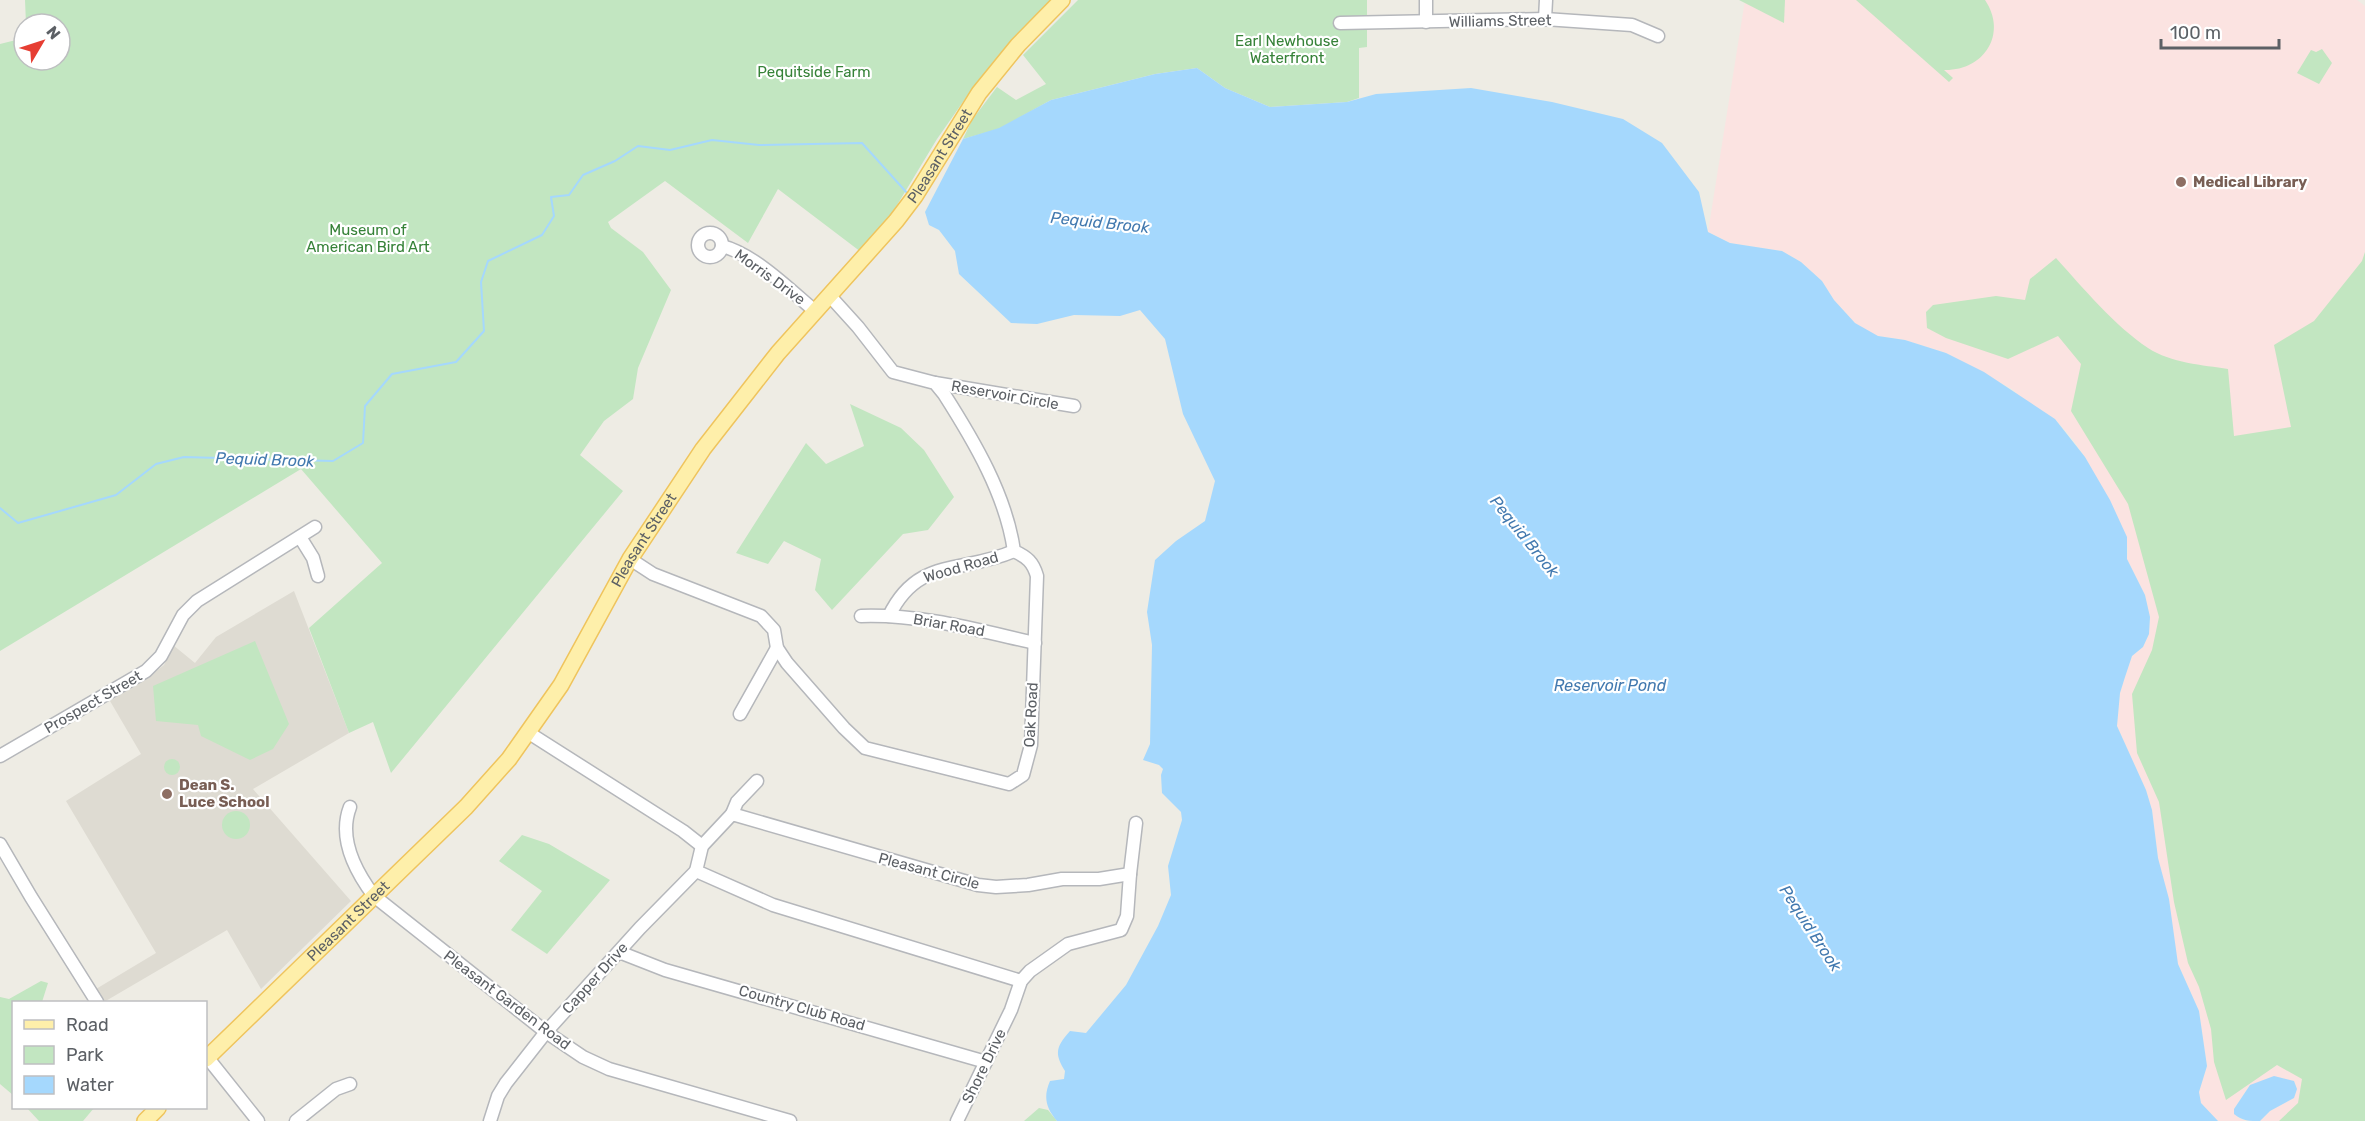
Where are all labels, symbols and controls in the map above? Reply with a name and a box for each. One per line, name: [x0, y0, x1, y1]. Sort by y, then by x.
street label: Williams Street: [1448, 11, 1552, 31]
north arrow: [12, 12, 72, 72]
scale bar: [2161, 12, 2280, 50]
text: N: [42, 22, 64, 43]
text: 100 m: [2170, 22, 2221, 44]
park label: Earl Newhouse Waterfront: [1235, 32, 1339, 67]
park label: Pequitside Farm: [757, 63, 871, 81]
street label: Pleasant Street: [904, 105, 976, 207]
place label: Medical Library: [2193, 173, 2307, 191]
marker: Medical Library: [2174, 175, 2188, 189]
water label: Pequid Brook: [1050, 208, 1151, 237]
park label: Museum of American Bird Art: [306, 221, 430, 256]
street label: Morris Drive: [731, 245, 809, 309]
street label: Reservoir Circle: [950, 377, 1060, 413]
water label: Pequid Brook: [215, 448, 316, 471]
street label: Pleasant Street: [607, 489, 680, 590]
water label: Pequid Brook: [1486, 492, 1564, 581]
street label: Wood Road: [921, 548, 1001, 586]
street label: Briar Road: [912, 610, 986, 640]
street label: Prospect Street: [41, 667, 145, 737]
water label: Reservoir Pond: [1554, 676, 1667, 695]
street label: Oak Road: [1020, 682, 1042, 748]
place label: Dean S. Luce School: [179, 776, 270, 811]
marker: Dean S. Luce School: [160, 787, 174, 801]
street label: Pleasant Circle: [876, 849, 982, 893]
street label: Pleasant Street: [303, 877, 393, 965]
water label: Pequid Brook: [1776, 882, 1846, 976]
street label: Capper Drive: [558, 939, 632, 1017]
street label: Pleasant Garden Road: [440, 946, 574, 1054]
street label: Country Club Road: [737, 981, 867, 1035]
legend: [12, 1001, 207, 1109]
text: Road: [66, 1014, 109, 1036]
street label: Shore Drive: [958, 1026, 1010, 1106]
text: Park: [66, 1044, 104, 1066]
text: Water: [66, 1074, 114, 1096]

